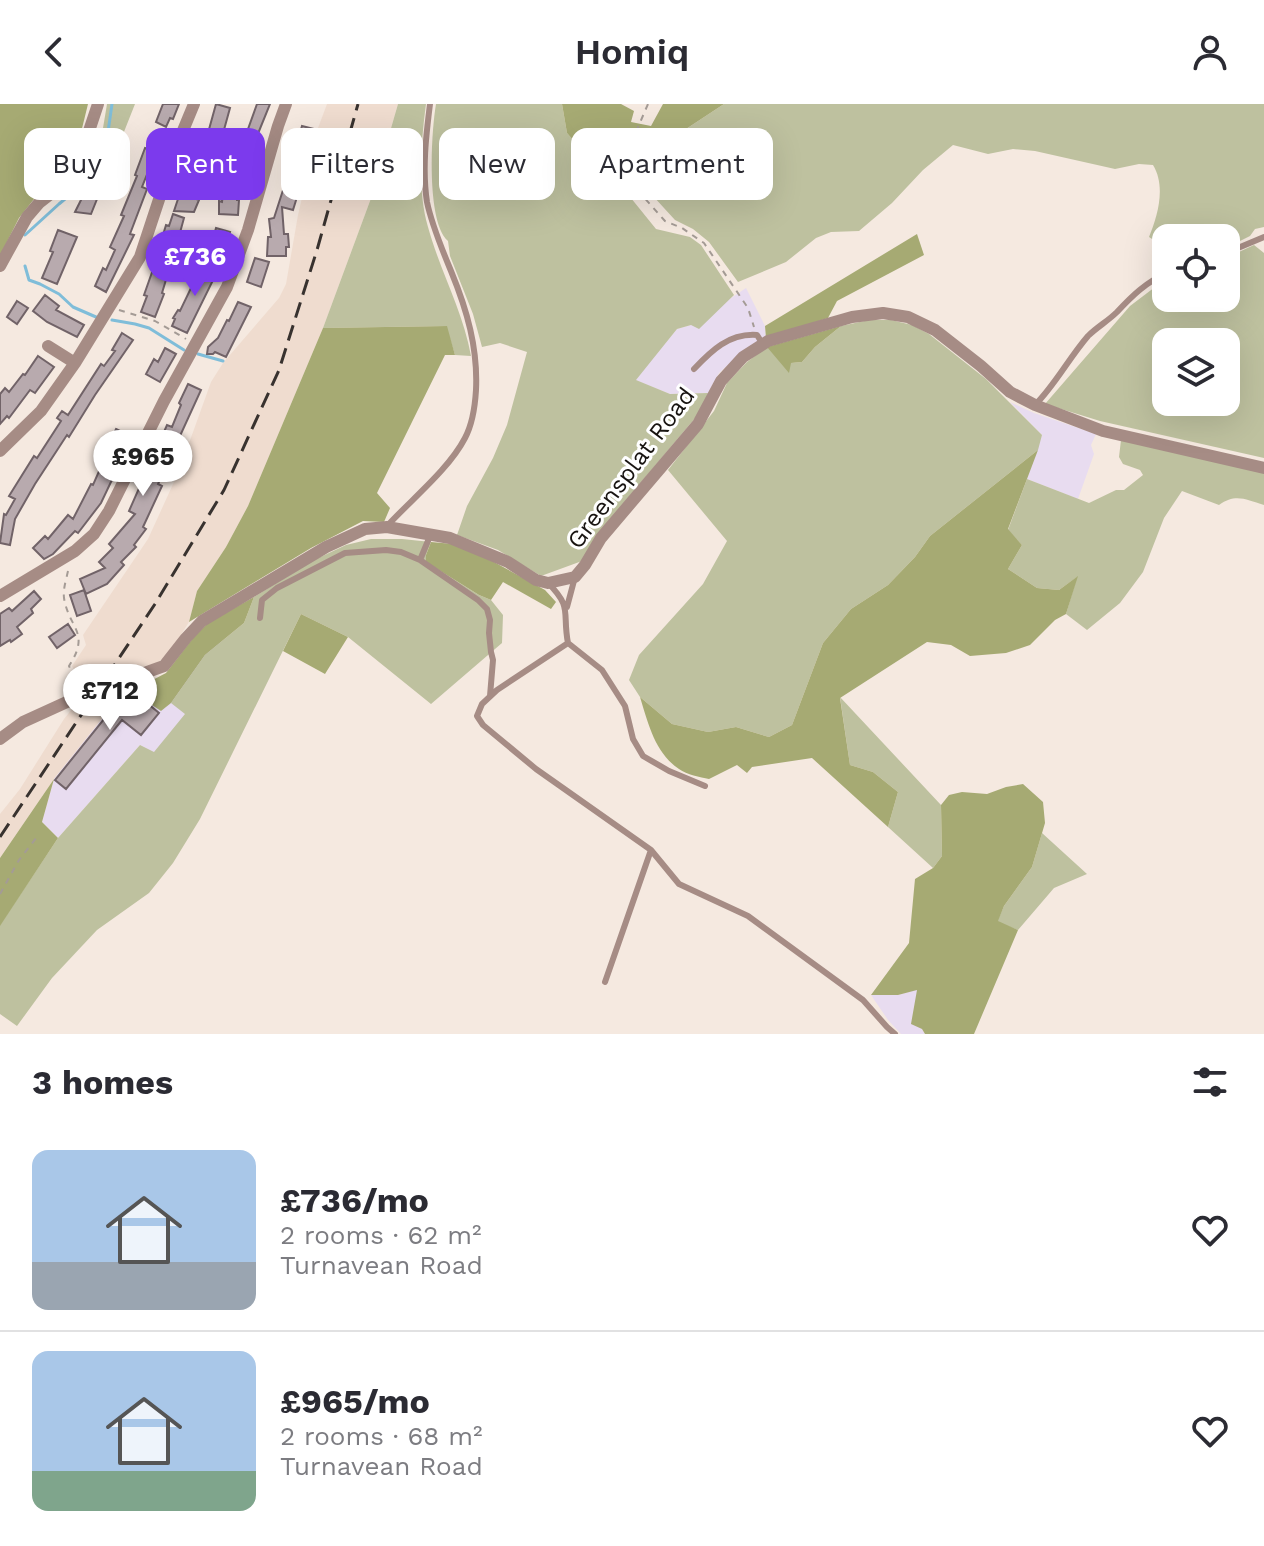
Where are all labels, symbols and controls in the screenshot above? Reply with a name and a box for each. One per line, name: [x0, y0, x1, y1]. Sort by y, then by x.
icon: back: [32, 30, 76, 74]
icon: person: [1188, 30, 1232, 74]
text: Homiq: [575, 31, 689, 73]
chip: Buy: [24, 128, 130, 200]
chip: Rent: [146, 128, 265, 200]
chip: Filters: [281, 128, 423, 200]
chip: New: [439, 128, 555, 200]
chip: Apartment: [571, 128, 773, 200]
map controls: [1152, 224, 1240, 416]
button: locate: [1152, 224, 1240, 312]
pin: £736: [148, 230, 242, 298]
text: £736: [164, 241, 226, 271]
button: layers: [1152, 328, 1240, 416]
street label: Greensplat Road: [561, 382, 701, 554]
pin: £965: [96, 430, 190, 498]
text: £965: [111, 441, 175, 471]
pin: £712: [63, 664, 157, 732]
text: £712: [81, 675, 139, 705]
icon: filters: [1188, 1060, 1232, 1104]
text: 3 homes: [32, 1062, 173, 1102]
text: £736/mo: [280, 1180, 429, 1220]
icon: home: [96, 1182, 192, 1278]
icon: heart: [1188, 1208, 1232, 1252]
text: 2 rooms · 62 m²: [280, 1220, 482, 1250]
text: Turnavean Road: [280, 1250, 483, 1280]
text: £965/mo: [280, 1381, 430, 1421]
icon: home: [96, 1383, 192, 1479]
icon: heart: [1188, 1409, 1232, 1453]
text: 2 rooms · 68 m²: [280, 1421, 482, 1451]
text: Turnavean Road: [280, 1451, 483, 1481]

